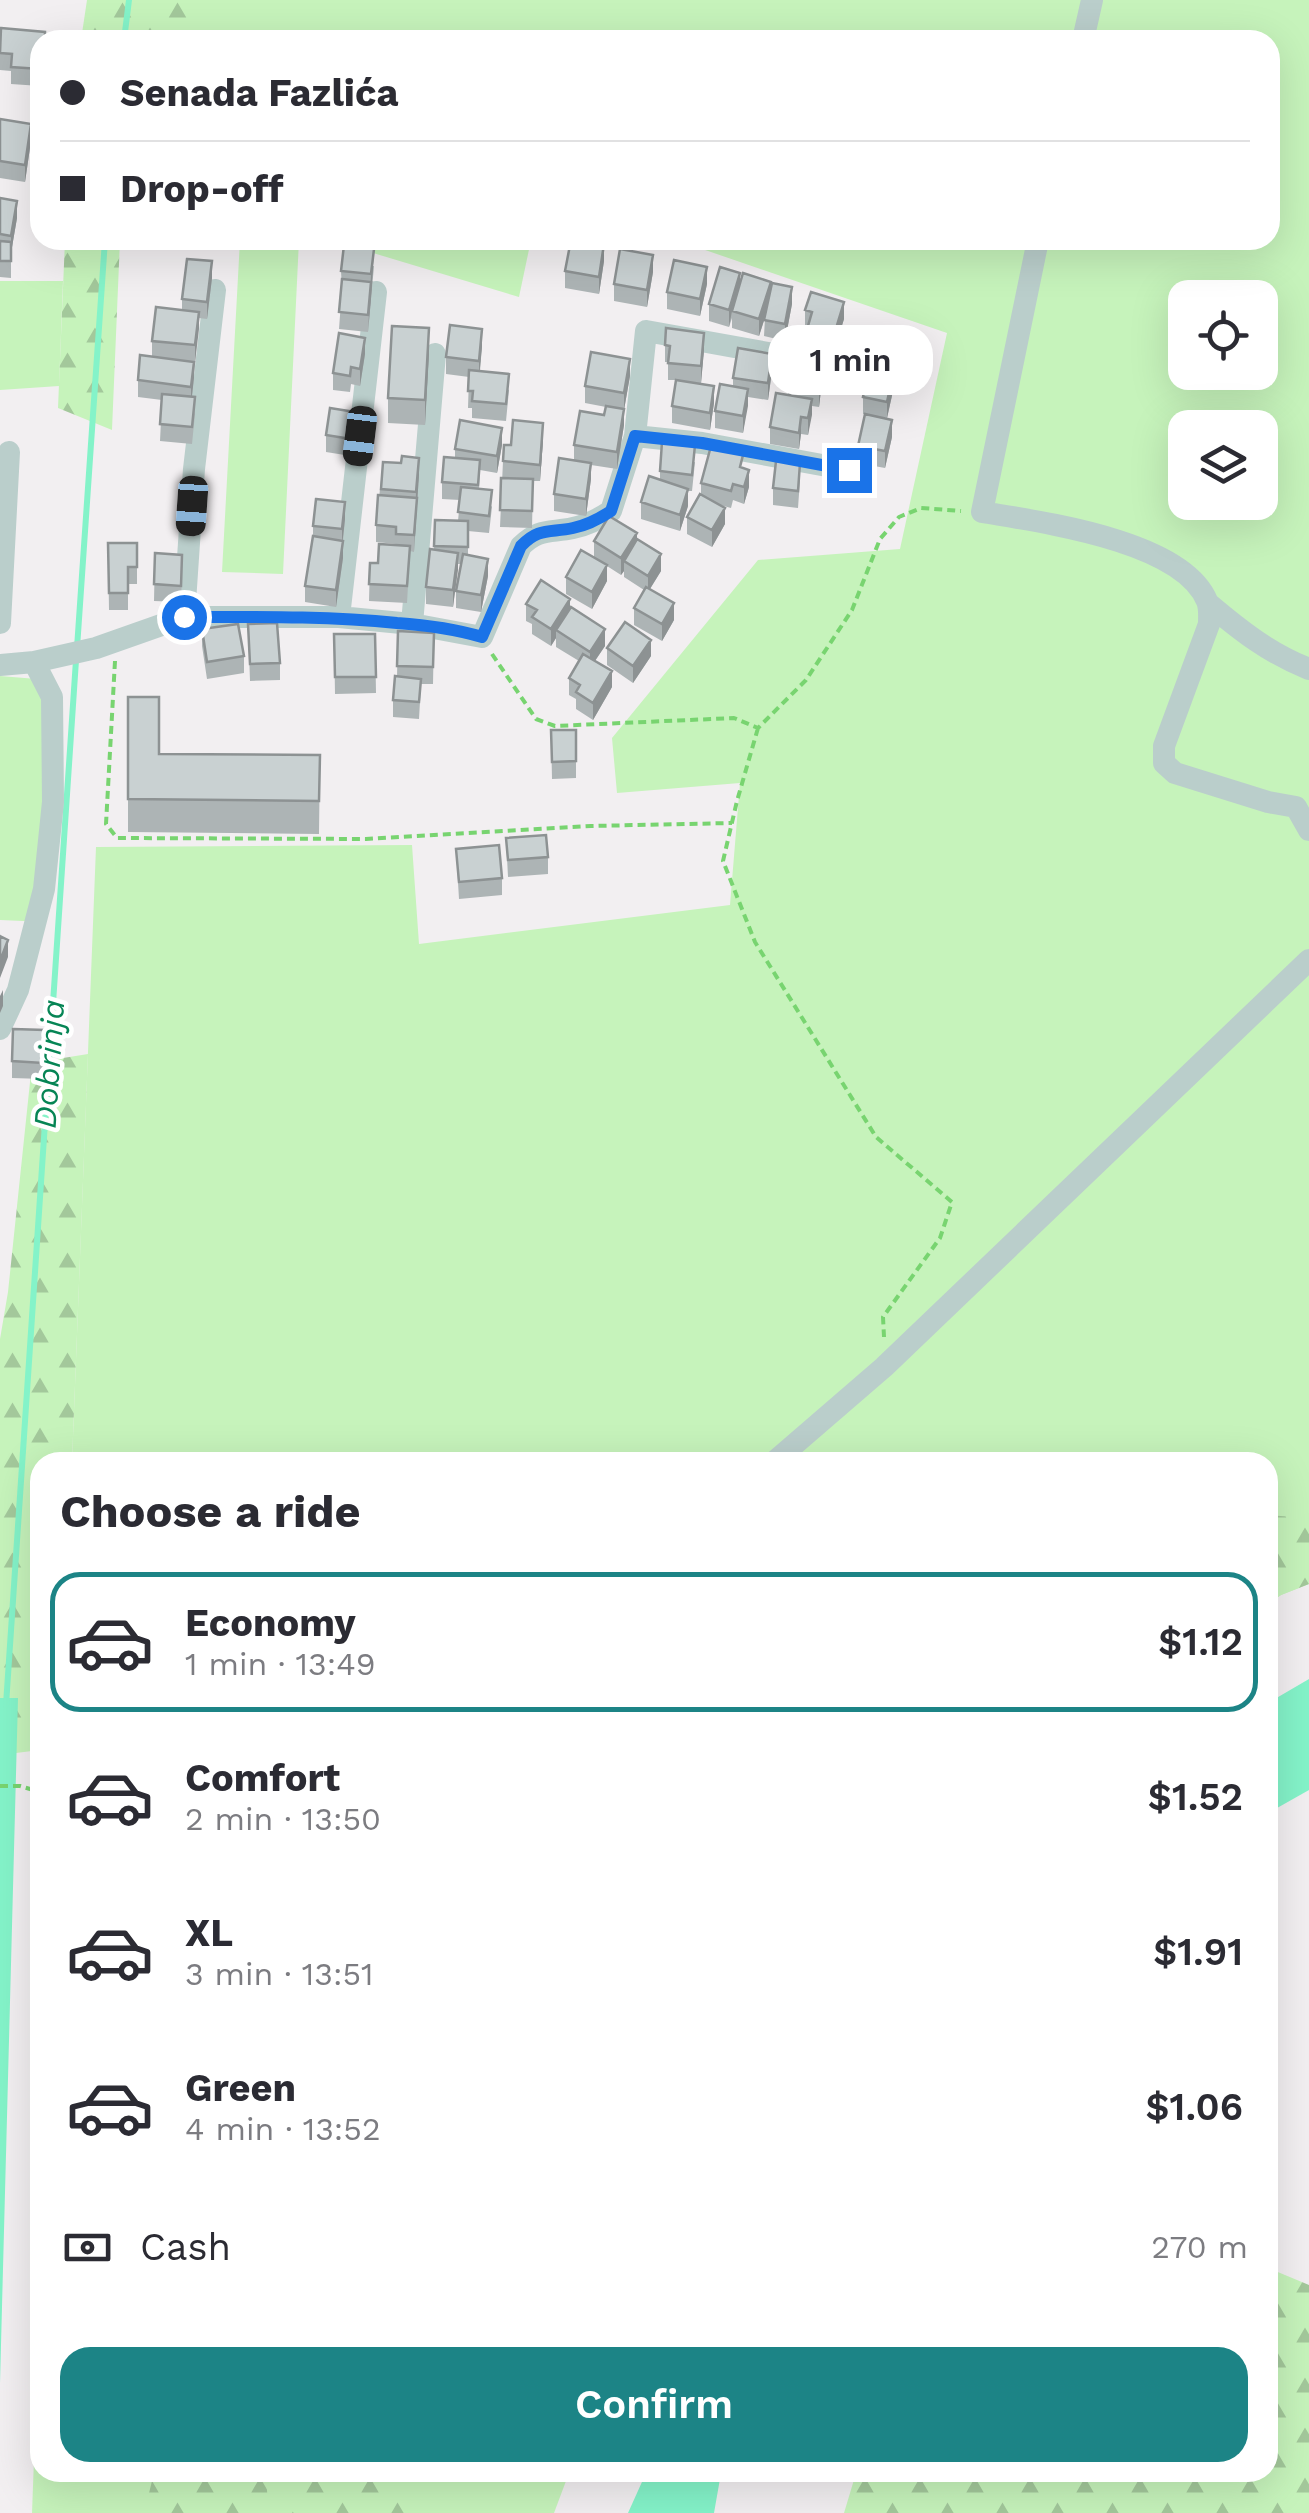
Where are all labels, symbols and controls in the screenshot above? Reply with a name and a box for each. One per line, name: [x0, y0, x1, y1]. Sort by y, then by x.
text: Senada Fazlića: [120, 71, 398, 115]
text: Drop-off: [120, 167, 284, 211]
map controls: [1168, 280, 1278, 520]
button: locate: [1168, 280, 1278, 390]
callout: 1 min: [766, 325, 932, 395]
text: 1 min: [809, 341, 892, 379]
car: [341, 404, 379, 468]
button: layers: [1168, 410, 1278, 520]
route end: [827, 448, 872, 493]
car: [175, 475, 209, 537]
route start: [162, 595, 207, 640]
water label: Dobrinja: [26, 998, 72, 1130]
text: Choose a ride: [60, 1485, 360, 1538]
icon: car: [65, 1597, 155, 1687]
text: Economy: [185, 1601, 356, 1645]
text: $1.12: [1158, 1620, 1243, 1664]
text: 1 min · 13:49: [185, 1645, 376, 1683]
icon: car: [65, 1752, 155, 1842]
text: Comfort: [185, 1756, 340, 1800]
text: $1.52: [1148, 1775, 1243, 1819]
text: 2 min · 13:50: [185, 1800, 381, 1838]
icon: car: [65, 1907, 155, 1997]
text: XL: [185, 1911, 233, 1955]
text: $1.91: [1153, 1930, 1243, 1974]
text: 3 min · 13:51: [185, 1955, 374, 1993]
icon: car: [65, 2062, 155, 2152]
text: Green: [185, 2066, 296, 2110]
text: $1.06: [1146, 2085, 1243, 2129]
text: 4 min · 13:52: [185, 2110, 381, 2148]
icon: cash: [60, 2220, 115, 2275]
text: Cash: [140, 2225, 231, 2269]
text: 270 m: [1151, 2228, 1248, 2266]
button: Confirm: [60, 2347, 1248, 2462]

